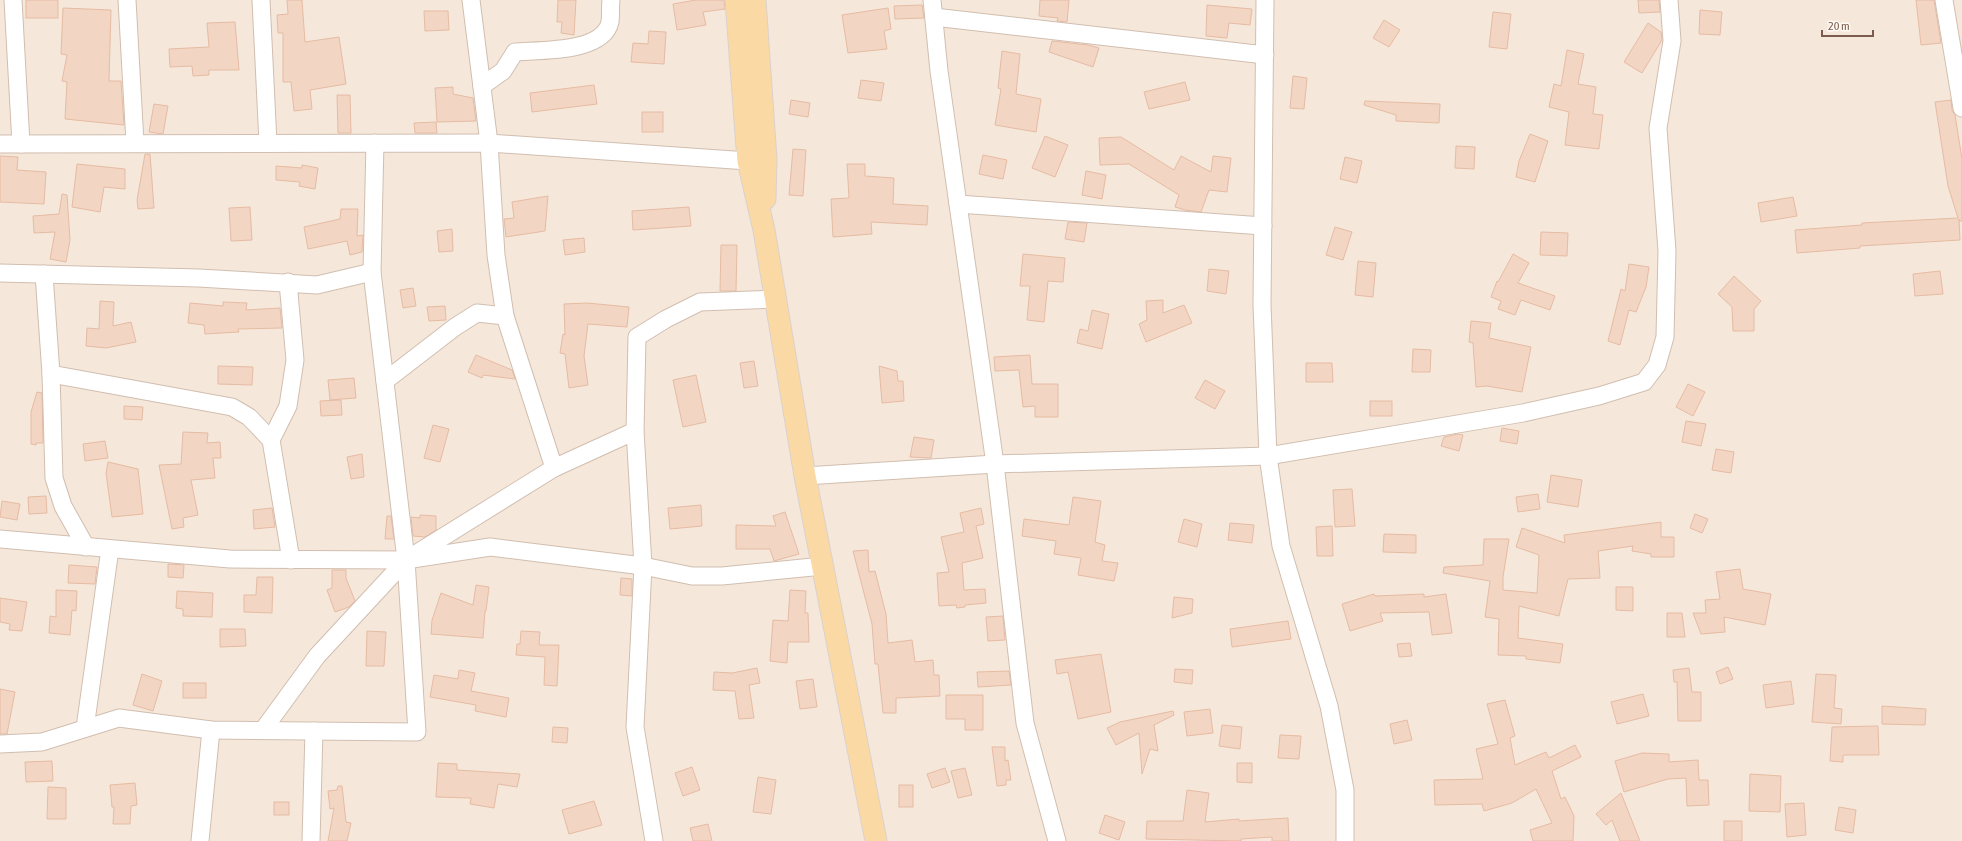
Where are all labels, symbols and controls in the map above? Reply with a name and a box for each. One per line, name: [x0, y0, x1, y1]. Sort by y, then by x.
scale bar: [1822, 12, 1873, 38]
text: 20 m: [1828, 19, 1850, 33]

